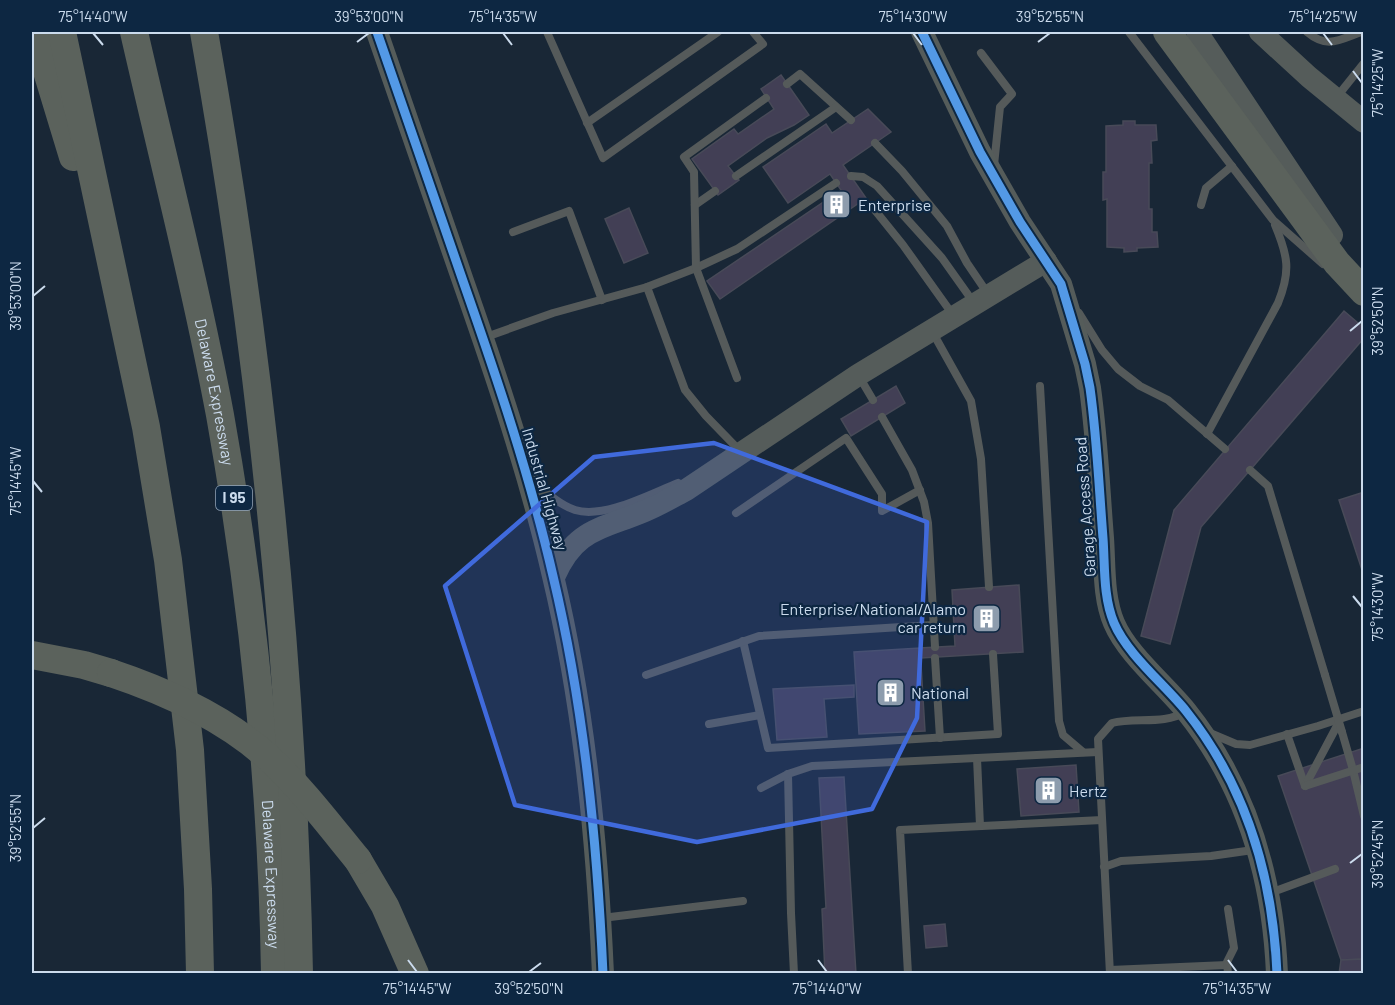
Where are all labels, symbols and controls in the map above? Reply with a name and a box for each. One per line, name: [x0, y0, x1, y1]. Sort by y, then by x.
text: 75°14'40"W: [58, 7, 128, 25]
text: 39°53'00"N: [334, 7, 404, 25]
text: 75°14'35"W: [469, 7, 537, 25]
text: 75°14'30"W: [878, 7, 948, 25]
text: 39°52'55"N: [1016, 7, 1084, 25]
text: 75°14'25"W: [1289, 7, 1357, 25]
text: 75°14'25"W: [1368, 49, 1386, 117]
building icon: Enterprise: [821, 189, 853, 221]
place label: Enterprise: [858, 195, 931, 214]
text: 39°53'00"N: [6, 261, 24, 331]
text: 39°52'50"N: [1368, 286, 1386, 356]
street label: Delaware Expressway: [192, 317, 239, 467]
street label: Industrial Highway: [519, 425, 572, 553]
street label: Garage Access Road: [1070, 436, 1099, 578]
text: 75°14'45"W: [6, 447, 24, 515]
road number: I 95: [216, 486, 252, 510]
text: 75°14'30"W: [1368, 572, 1386, 642]
place label: Enterprise/National/Alamo car return: [780, 599, 966, 636]
building icon: Enterprise/National/Alamo car return: [971, 602, 1003, 634]
building icon: National: [874, 677, 906, 709]
place label: National: [911, 683, 969, 702]
building icon: Hertz: [1032, 775, 1064, 807]
place label: Hertz: [1069, 781, 1107, 800]
text: 39°52'55"N: [6, 794, 24, 862]
street label: Delaware Expressway: [259, 799, 285, 950]
text: 39°52'45"N: [1368, 820, 1386, 888]
text: 75°14'45"W: [383, 979, 451, 997]
text: 39°52'50"N: [494, 979, 564, 997]
text: 75°14'40"W: [792, 979, 862, 997]
text: 75°14'35"W: [1203, 979, 1271, 997]

